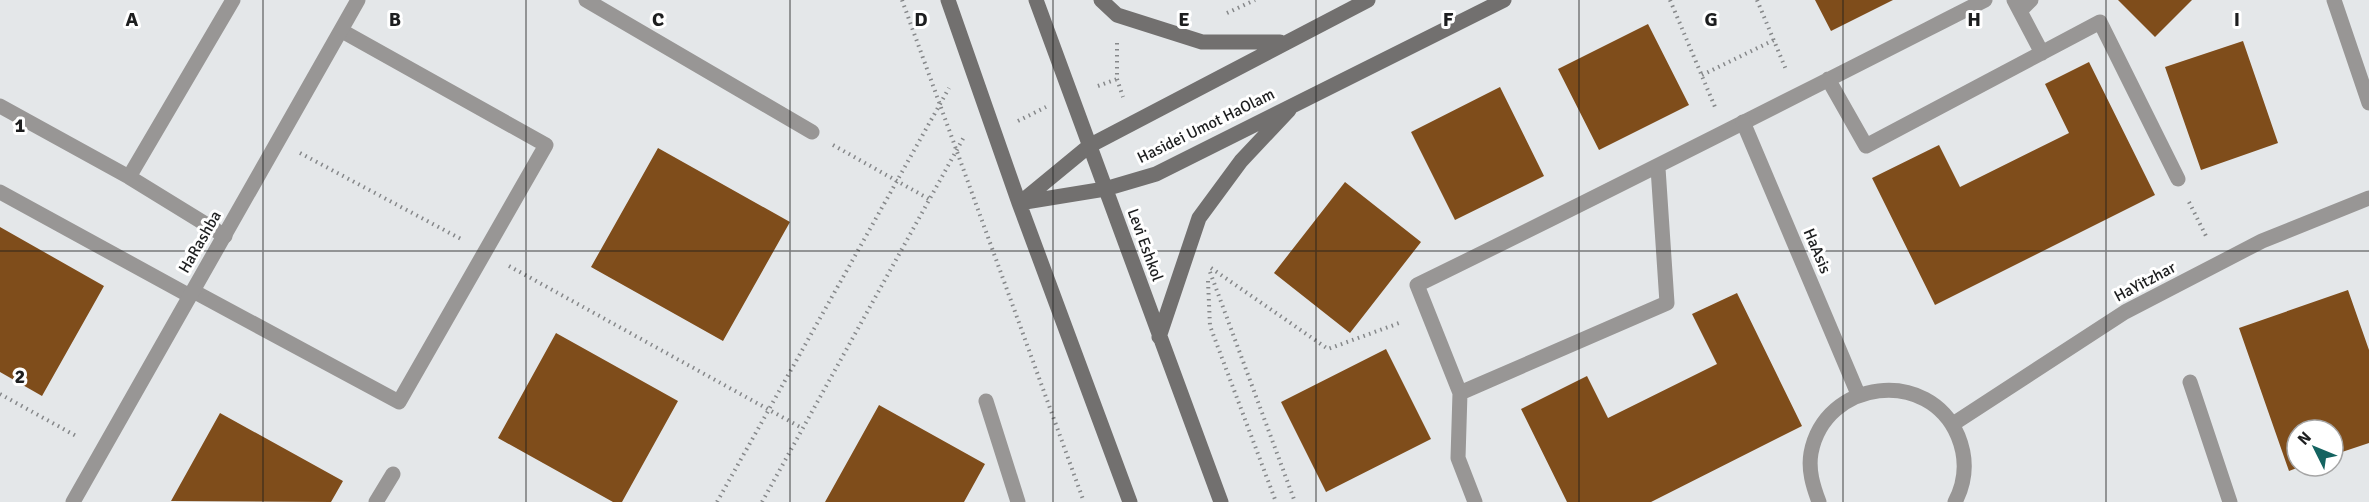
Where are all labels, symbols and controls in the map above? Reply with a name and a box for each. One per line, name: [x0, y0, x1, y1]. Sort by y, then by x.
text: A: [126, 7, 139, 32]
text: B: [389, 7, 401, 32]
text: C: [652, 7, 664, 32]
text: D: [914, 7, 928, 32]
text: E: [1178, 7, 1190, 32]
text: F: [1443, 7, 1454, 32]
text: G: [1704, 7, 1718, 32]
text: H: [1967, 7, 1981, 32]
text: I: [2234, 7, 2240, 32]
street label: Hasidei Umot HaOlam: [1134, 84, 1278, 168]
text: 1: [15, 113, 26, 138]
street label: Levi Eshkol: [1123, 206, 1168, 284]
street label: HaRashba: [174, 207, 226, 277]
street label: HaAsis: [1799, 225, 1835, 277]
street label: HaYitzhar: [2111, 257, 2179, 307]
text: 2: [15, 364, 25, 389]
north arrow: [2285, 418, 2345, 478]
text: N: [2294, 428, 2316, 449]

